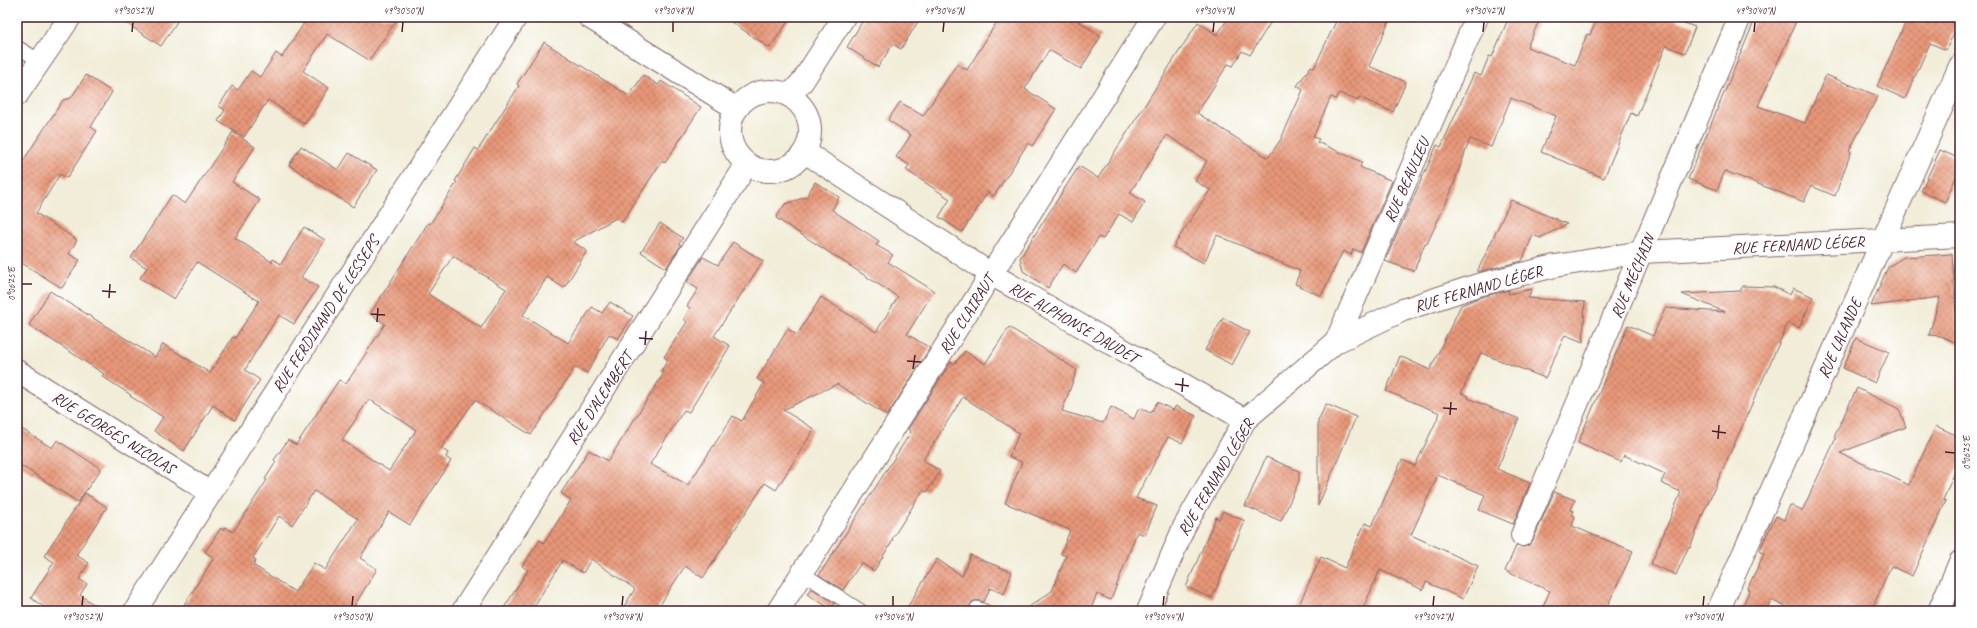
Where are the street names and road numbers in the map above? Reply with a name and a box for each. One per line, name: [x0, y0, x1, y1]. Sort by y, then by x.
street label: RUE BEAULIEU: [1380, 132, 1436, 225]
street label: RUE MÉCHAIN: [1606, 229, 1661, 321]
street label: RUE FERDINAND DE LESSEPS: [268, 230, 385, 396]
street label: RUE FERNAND LÉGER: [1732, 231, 1866, 258]
street label: RUE FERNAND LÉGER: [1412, 261, 1546, 317]
street label: RUE CLAIRAUT: [935, 268, 1001, 358]
street label: RUE ALPHONSE DAUDET: [1005, 278, 1146, 370]
street label: RUE LALANDE: [1814, 294, 1867, 381]
street label: RUE D'ALEMBERT: [562, 345, 639, 449]
street label: RUE GEORGES NICOLAS: [48, 387, 180, 480]
street label: RUE FERNAND LÉGER: [1173, 414, 1259, 539]

